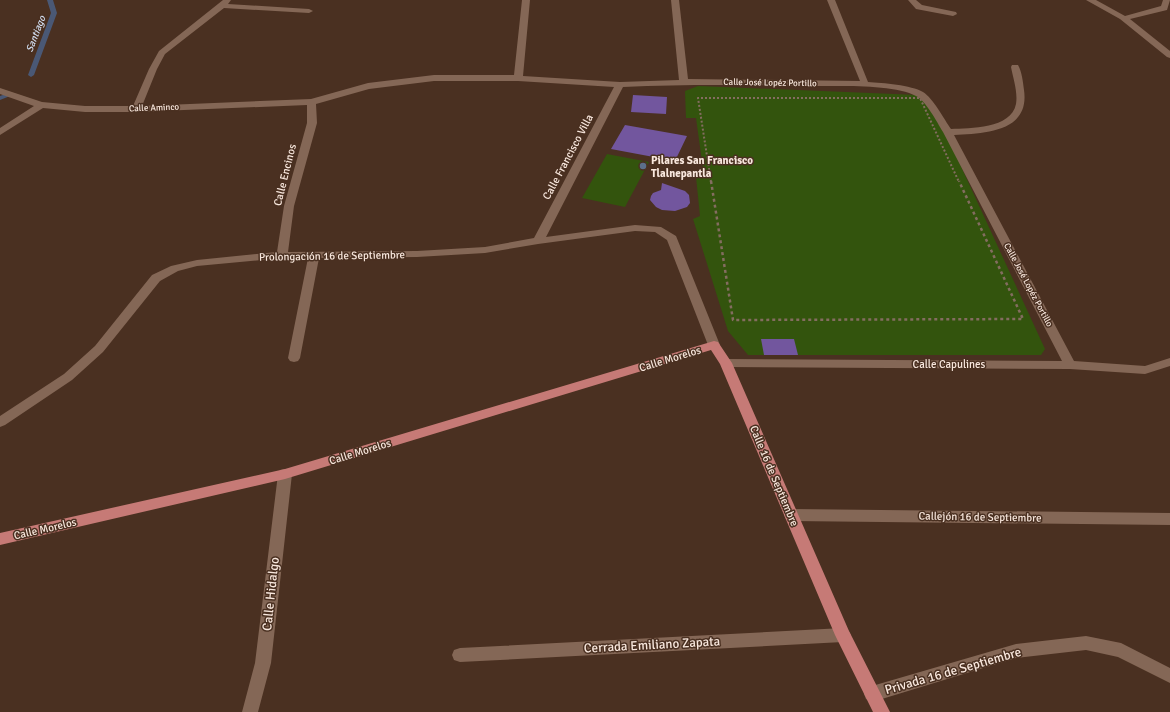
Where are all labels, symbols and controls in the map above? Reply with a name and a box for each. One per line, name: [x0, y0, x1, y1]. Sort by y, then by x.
water label: Santiago: [24, 13, 49, 54]
street label: Calle José Lopéz Portillo: [723, 77, 817, 89]
street label: Calle Aminco: [129, 102, 180, 114]
street label: Calle Francisco Villa: [540, 112, 596, 202]
street label: Calle Encinos: [271, 143, 299, 207]
place label: Pilares San Francisco Tlalnepantla: [651, 154, 753, 180]
marker: Pilares San Francisco Tlalnepantla: [638, 161, 648, 171]
street label: Calle José Lopéz Portillo: [1001, 241, 1055, 329]
street label: Prolongación 16 de Septiembre: [259, 248, 405, 264]
street label: Calle Morelos: [638, 343, 703, 375]
street label: Calle Capulines: [913, 358, 986, 371]
street label: Calle 16 de Septiembre: [747, 424, 801, 528]
street label: Calle Morelos: [328, 436, 393, 468]
street label: Callejón 16 de Septiembre: [918, 509, 1042, 525]
street label: Calle Morelos: [12, 515, 78, 543]
street label: Calle Hidalgo: [259, 556, 283, 632]
street label: Cerrada Emiliano Zapata: [583, 633, 721, 657]
street label: Privada 16 de Septiembre: [883, 644, 1023, 698]

